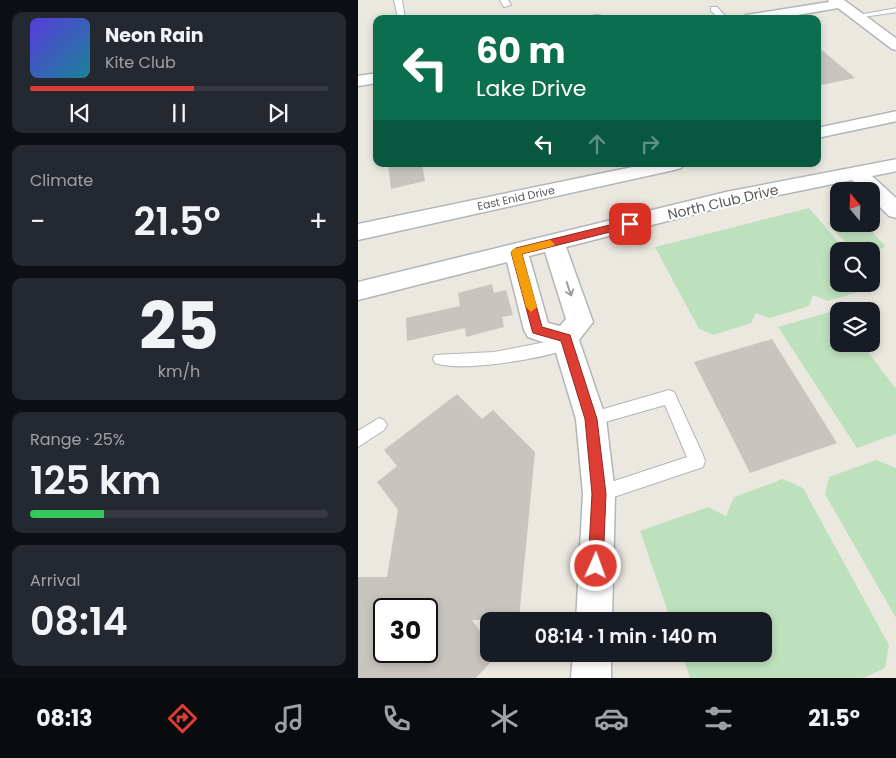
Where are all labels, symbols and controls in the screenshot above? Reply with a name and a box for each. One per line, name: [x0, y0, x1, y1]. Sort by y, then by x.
text: Neon Rain: [105, 22, 204, 49]
text: 60 m: [476, 26, 566, 75]
icon: left: [393, 35, 458, 100]
text: Kite Club: [105, 51, 176, 74]
text: Lake Drive: [476, 73, 586, 104]
icon: previous: [66, 99, 94, 127]
icon: pause: [165, 99, 193, 127]
icon: next: [264, 99, 292, 127]
icon: left: [530, 130, 558, 158]
icon: ahead: [583, 130, 611, 158]
icon: right: [636, 130, 664, 158]
text: Climate: [30, 169, 93, 192]
street label: North Club Drive: [666, 179, 781, 224]
street label: East Enid Drive: [476, 182, 557, 214]
north arrow: [830, 182, 880, 232]
map controls: [830, 182, 880, 352]
text: 21.5°: [134, 195, 221, 248]
text: −: [30, 202, 45, 241]
text: +: [309, 202, 328, 241]
pin: [609, 203, 651, 245]
icon: arrive: [616, 210, 644, 238]
button: search: [830, 242, 880, 292]
text: 25: [139, 281, 219, 372]
one-way arrow: [565, 281, 574, 296]
button: layers: [830, 302, 880, 352]
text: km/h: [158, 360, 200, 383]
text: Range · 25%: [30, 428, 125, 451]
text: 125 km: [30, 454, 161, 507]
position arrow: [569, 539, 621, 591]
text: Arrival: [30, 569, 80, 592]
text: 08:14: [30, 595, 128, 648]
speed limit sign: 30: [373, 598, 438, 663]
text: 08:14 · 1 min · 140 m: [535, 623, 717, 650]
icon: directions: [165, 701, 200, 736]
icon: music: [272, 701, 307, 736]
icon: phone: [379, 701, 414, 736]
icon: climate: [487, 701, 522, 736]
icon: car: [594, 701, 629, 736]
icon: filters: [701, 701, 736, 736]
text: 08:13: [36, 703, 93, 734]
text: 21.5°: [808, 703, 860, 734]

